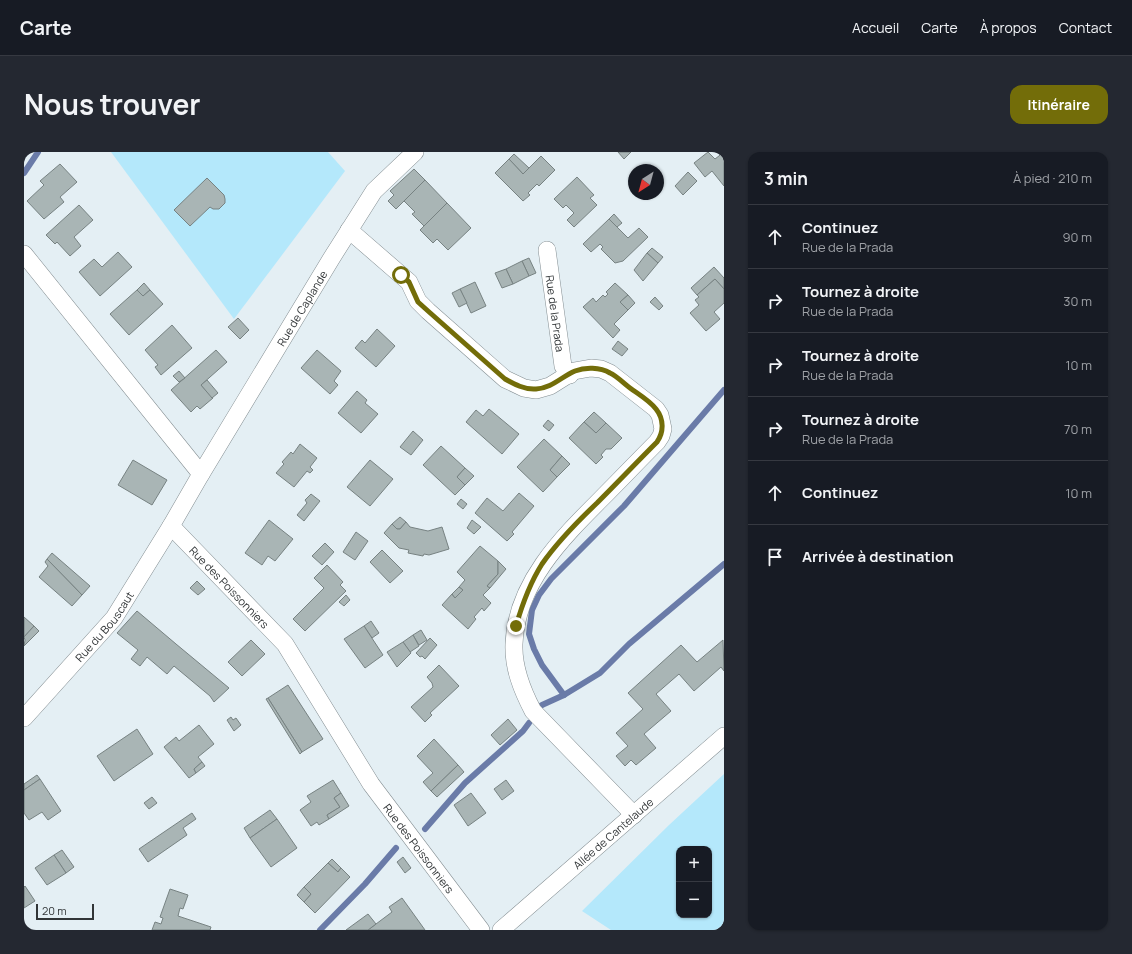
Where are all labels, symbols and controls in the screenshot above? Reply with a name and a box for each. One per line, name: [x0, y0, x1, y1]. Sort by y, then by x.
text: Carte: [20, 15, 72, 41]
text: Accueil: [852, 18, 899, 37]
text: Carte: [921, 18, 958, 37]
text: À propos: [980, 18, 1037, 37]
text: Contact: [1059, 18, 1112, 37]
text: Nous trouver: [24, 85, 200, 123]
button: Itinéraire: [1010, 85, 1108, 124]
north arrow: [628, 164, 664, 200]
text: 3 min: [764, 167, 808, 190]
text: À pied · 210 m: [1013, 169, 1092, 187]
text: Continuez: [802, 217, 878, 238]
icon: ahead: [764, 226, 786, 248]
text: 90 m: [1062, 228, 1092, 246]
text: Rue de la Prada: [802, 238, 893, 256]
route start: [392, 266, 410, 284]
street label: Rue de Caplande: [273, 267, 330, 349]
street label: Rue de la Prada: [543, 274, 568, 353]
text: Tournez à droite: [802, 281, 919, 302]
icon: right: [764, 290, 786, 312]
text: 30 m: [1063, 292, 1092, 310]
text: Rue de la Prada: [802, 302, 893, 320]
text: Tournez à droite: [802, 345, 919, 366]
icon: right: [764, 354, 786, 376]
text: 10 m: [1065, 356, 1092, 374]
text: Rue de la Prada: [802, 366, 893, 384]
text: Tournez à droite: [802, 409, 919, 430]
icon: right: [764, 418, 786, 440]
text: 70 m: [1064, 420, 1092, 438]
text: Rue de la Prada: [802, 430, 893, 448]
icon: ahead: [764, 482, 786, 504]
text: Continuez: [802, 482, 878, 503]
text: 10 m: [1065, 484, 1092, 502]
street label: Rue des Poissonniers: [187, 543, 273, 631]
icon: arrive: [764, 546, 786, 568]
text: Arrivée à destination: [802, 546, 954, 567]
street label: Rue du Bouscaut: [71, 588, 136, 664]
route end: [507, 617, 525, 635]
street label: Allée de Cantelaude: [569, 793, 656, 872]
street label: Rue des Poissonniers: [381, 800, 458, 896]
map controls: [676, 846, 712, 918]
button: +: [676, 846, 712, 882]
button: −: [676, 882, 712, 918]
scale bar: [36, 902, 94, 921]
text: 20 m: [42, 903, 67, 918]

